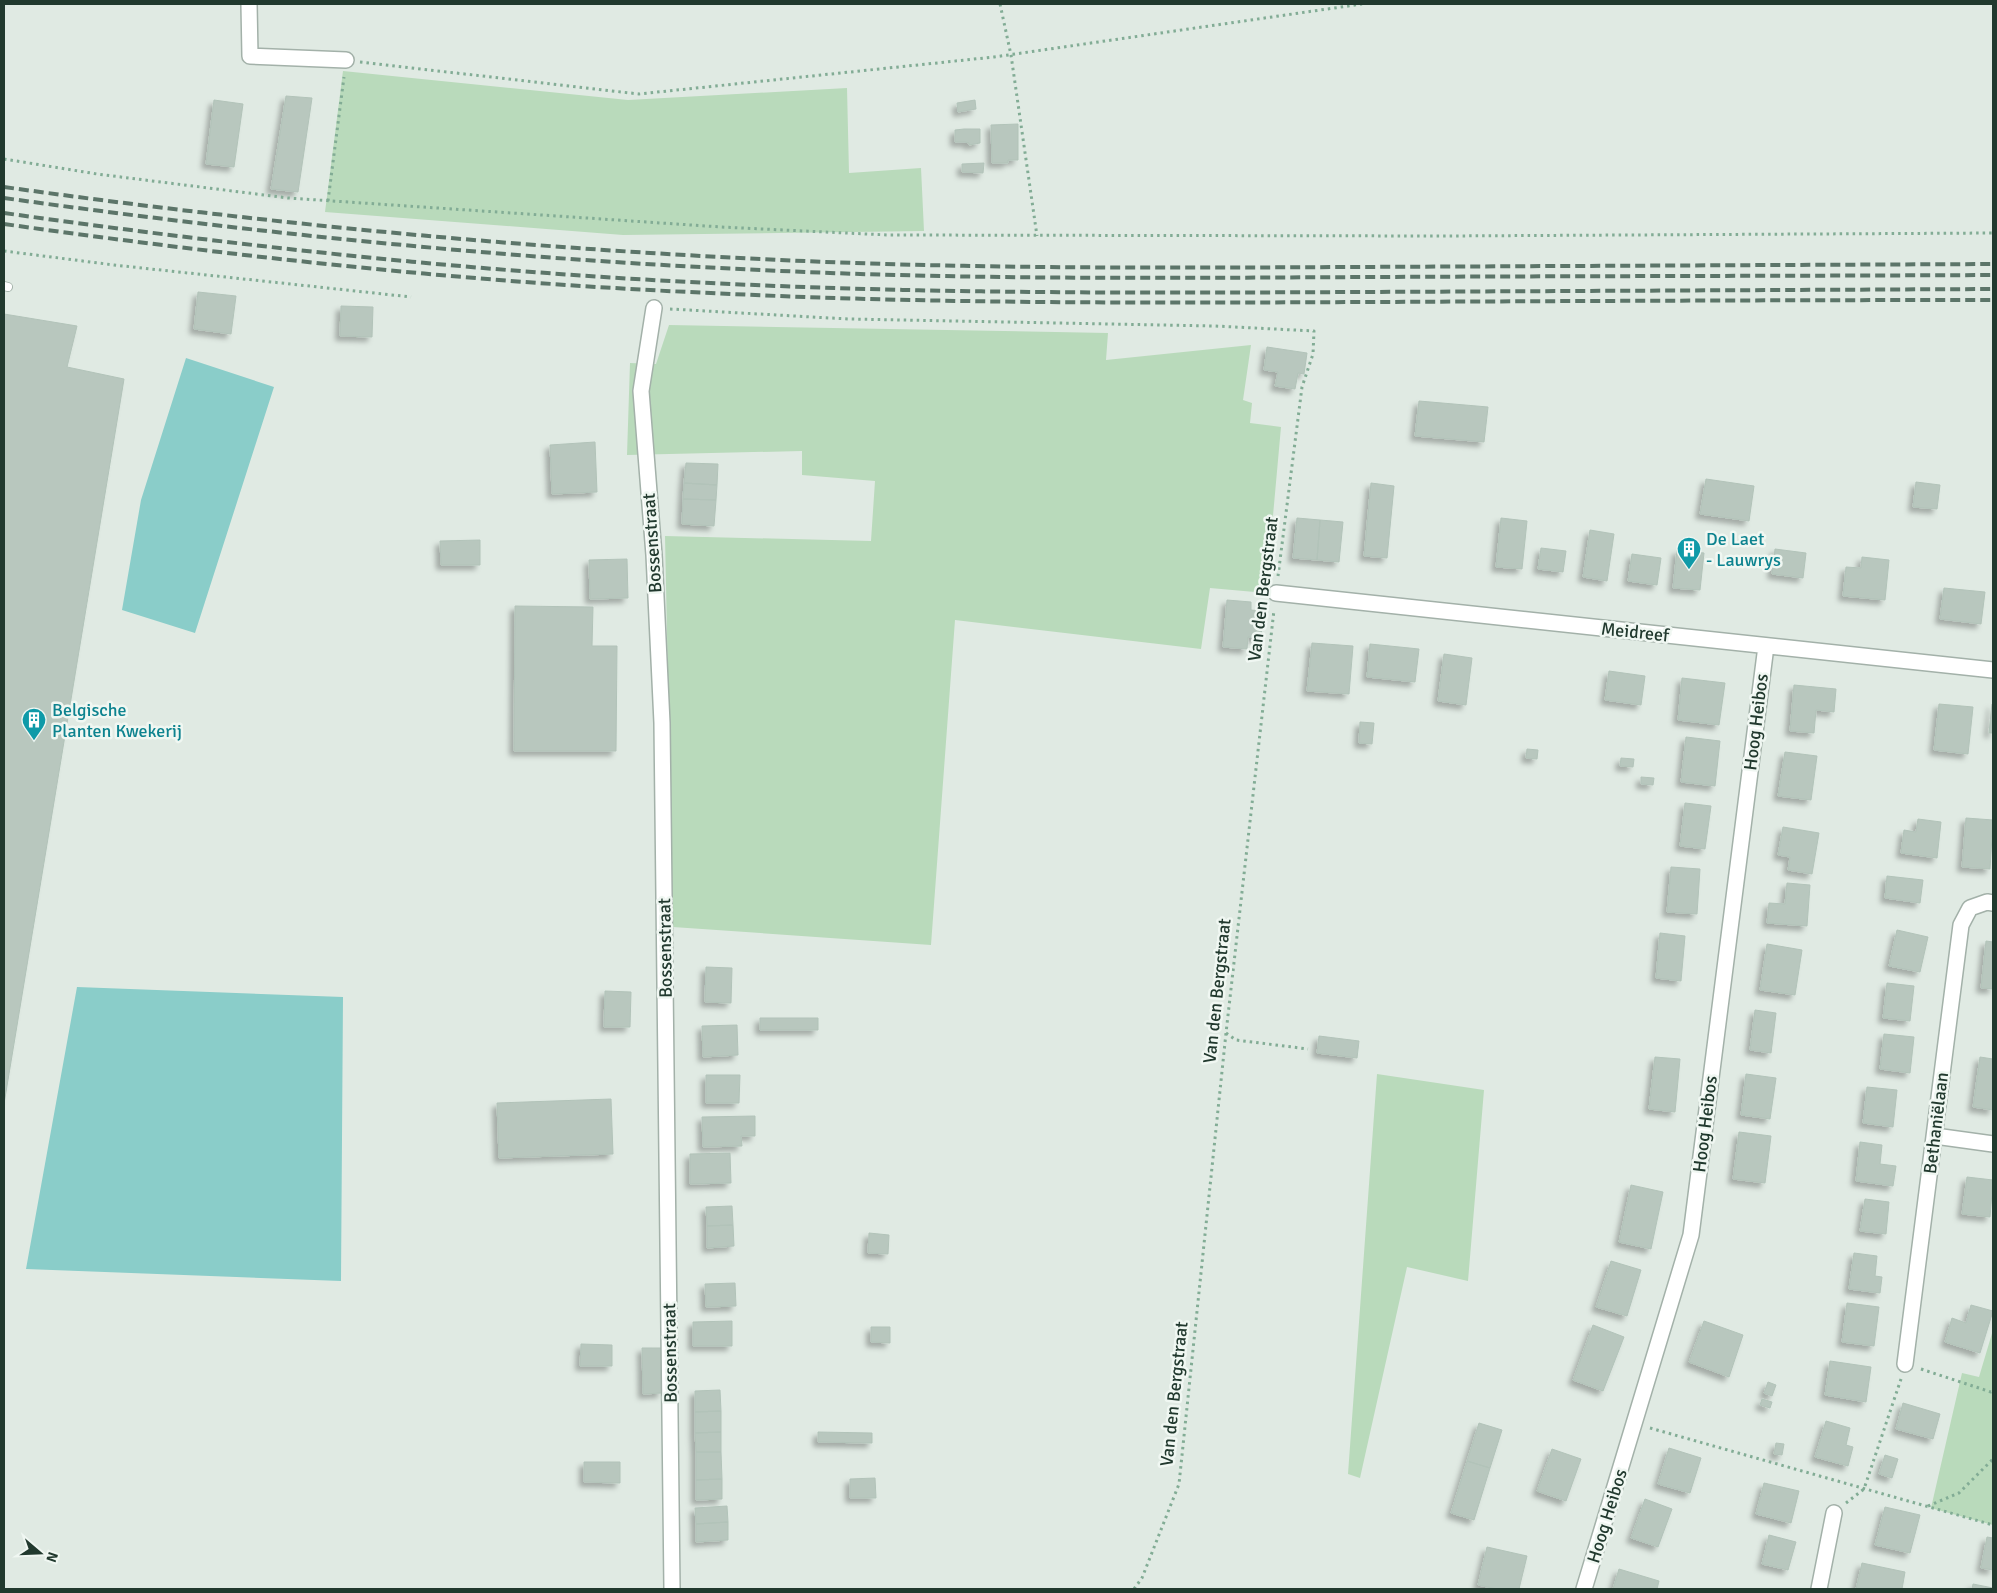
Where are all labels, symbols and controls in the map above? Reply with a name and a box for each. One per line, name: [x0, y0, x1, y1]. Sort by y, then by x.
street label: Bossenstraat: [638, 492, 666, 594]
street label: Van den Bergstraat: [1243, 515, 1283, 663]
place label: De Laet - Lauwrys: [1706, 528, 1781, 571]
building icon: De Laet - Lauwrys: [1676, 536, 1702, 570]
street label: Meidreef: [1600, 617, 1671, 647]
street label: Hoog Heibos: [1739, 672, 1773, 772]
place label: Belgische Planten Kwekerij: [52, 699, 182, 742]
building icon: Belgische Planten Kwekerij: [21, 707, 47, 741]
street label: Bossenstraat: [653, 898, 677, 998]
street label: Van den Bergstraat: [1198, 917, 1236, 1065]
street label: Bethaniëlaan: [1919, 1071, 1953, 1175]
street label: Hoog Heibos: [1688, 1074, 1722, 1174]
street label: Bossenstraat: [658, 1303, 682, 1403]
street label: Van den Bergstraat: [1155, 1320, 1193, 1468]
street label: Hoog Heibos: [1582, 1466, 1632, 1566]
north arrow: [15, 1528, 65, 1578]
text: N: [42, 1550, 61, 1564]

